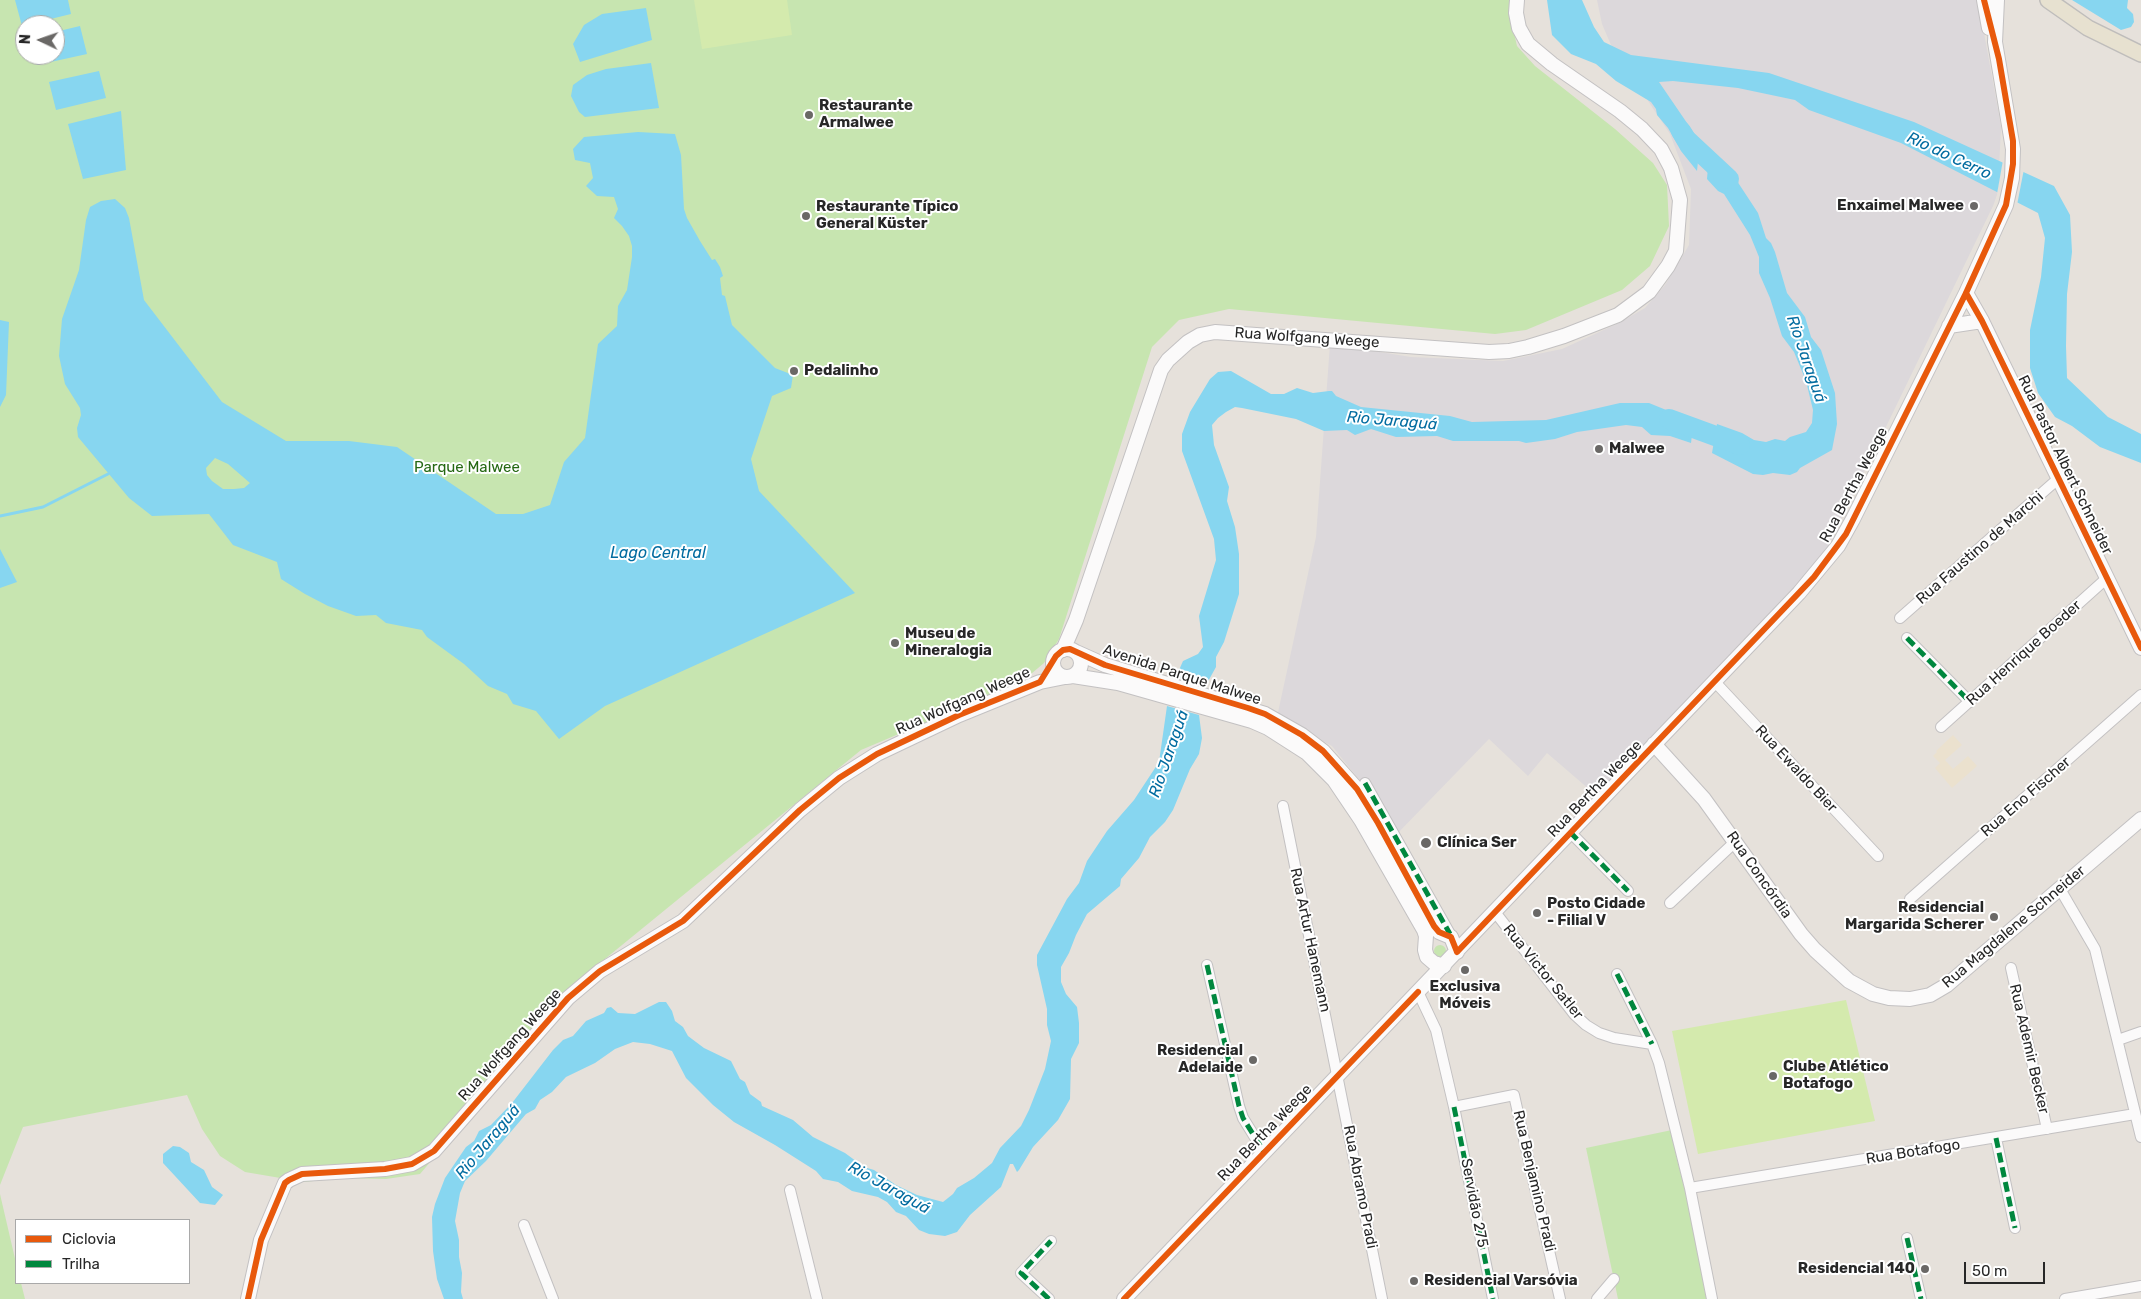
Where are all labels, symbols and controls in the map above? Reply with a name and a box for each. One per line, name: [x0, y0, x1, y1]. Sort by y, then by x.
north arrow: [15, 15, 65, 65]
text: N: [17, 34, 34, 45]
place label: Restaurante Armalwee: [819, 97, 913, 132]
marker: Restaurante Armalwee: [803, 109, 815, 121]
water label: Rio do Cerro: [1904, 128, 1994, 184]
place label: Enxaimel Malwee: [1837, 197, 1964, 215]
place label: Restaurante Típico General Küster: [816, 198, 958, 233]
marker: Enxaimel Malwee: [1968, 200, 1980, 212]
marker: Restaurante Típico General Küster: [800, 210, 812, 222]
water label: Rio Jaraguá: [1782, 313, 1830, 405]
street label: Rua Wolfgang Weege: [1234, 324, 1380, 352]
place label: Pedalinho: [804, 362, 878, 380]
marker: Pedalinho: [788, 365, 800, 377]
street label: Rua Pastor Albert Schneider: [2014, 372, 2116, 558]
water label: Rio Jaraguá: [1346, 407, 1438, 435]
street label: Rua Bertha Weege: [1816, 424, 1892, 546]
place label: Malwee: [1609, 440, 1665, 458]
marker: Malwee: [1593, 443, 1605, 455]
park label: Parque Malwee: [414, 459, 520, 477]
street label: Rua Faustino de Marchi: [1913, 488, 2047, 608]
water label: Lago Central: [610, 543, 706, 563]
street label: Rua Henrique Boeder: [1963, 597, 2085, 709]
place label: Museu de Mineralogia: [905, 625, 992, 660]
marker: Museu de Mineralogia: [889, 637, 901, 649]
street label: Avenida Parque Malwee: [1101, 641, 1263, 709]
street label: Rua Wolfgang Weege: [893, 663, 1033, 739]
water label: Rio Jaraguá: [1145, 708, 1193, 800]
street label: Rua Ewaldo Bier: [1751, 722, 1841, 816]
street label: Rua Bertha Weege: [1544, 737, 1646, 841]
street label: Rua Eno Fischer: [1978, 753, 2074, 841]
street label: Rua Concórdia: [1722, 828, 1796, 922]
place label: Clínica Ser: [1437, 834, 1517, 852]
marker: Clínica Ser: [1419, 836, 1433, 850]
street label: Rua Magdalene Schneider: [1939, 862, 2089, 992]
street label: Rua Artur Hanemann: [1286, 866, 1334, 1014]
place label: Posto Cidade - Filial V: [1547, 895, 1645, 930]
place label: Residencial Margarida Scherer: [1845, 899, 1984, 934]
marker: Posto Cidade - Filial V: [1531, 907, 1543, 919]
marker: Residencial Margarida Scherer: [1988, 911, 2000, 923]
street label: Rua Victor Satler: [1499, 921, 1587, 1023]
marker: Exclusiva Móveis: [1459, 964, 1471, 976]
place label: Exclusiva Móveis: [1430, 978, 1500, 1013]
street label: Rua Ademir Becker: [2005, 982, 2053, 1116]
street label: Rua Wolfgang Weege: [455, 985, 565, 1105]
place label: Residencial Adelaide: [1157, 1042, 1243, 1077]
marker: Residencial Adelaide: [1247, 1054, 1259, 1066]
place label: Clube Atlético Botafogo: [1783, 1058, 1889, 1093]
marker: Clube Atlético Botafogo: [1767, 1070, 1779, 1082]
street label: Rua Bertha Weege: [1214, 1081, 1316, 1185]
water label: Rio Jaraguá: [451, 1101, 525, 1183]
street label: Rua Benjamino Pradi: [1509, 1108, 1559, 1254]
street label: Rua Abramo Pradi: [1339, 1124, 1381, 1250]
street label: Rua Botafogo: [1865, 1136, 1961, 1168]
street label: Servidão 275: [1457, 1157, 1491, 1249]
water label: Rio Jaraguá: [845, 1158, 933, 1218]
legend: [15, 1219, 190, 1284]
text: Ciclovia: [62, 1230, 116, 1248]
scale bar: [1966, 1252, 2047, 1284]
text: Trilha: [62, 1255, 100, 1273]
place label: Residencial 140: [1798, 1260, 1915, 1278]
text: 50 m: [1972, 1262, 2007, 1280]
marker: Residencial 140: [1919, 1263, 1931, 1275]
place label: Residencial Varsóvia: [1424, 1272, 1578, 1290]
marker: Residencial Varsóvia: [1408, 1275, 1420, 1287]

